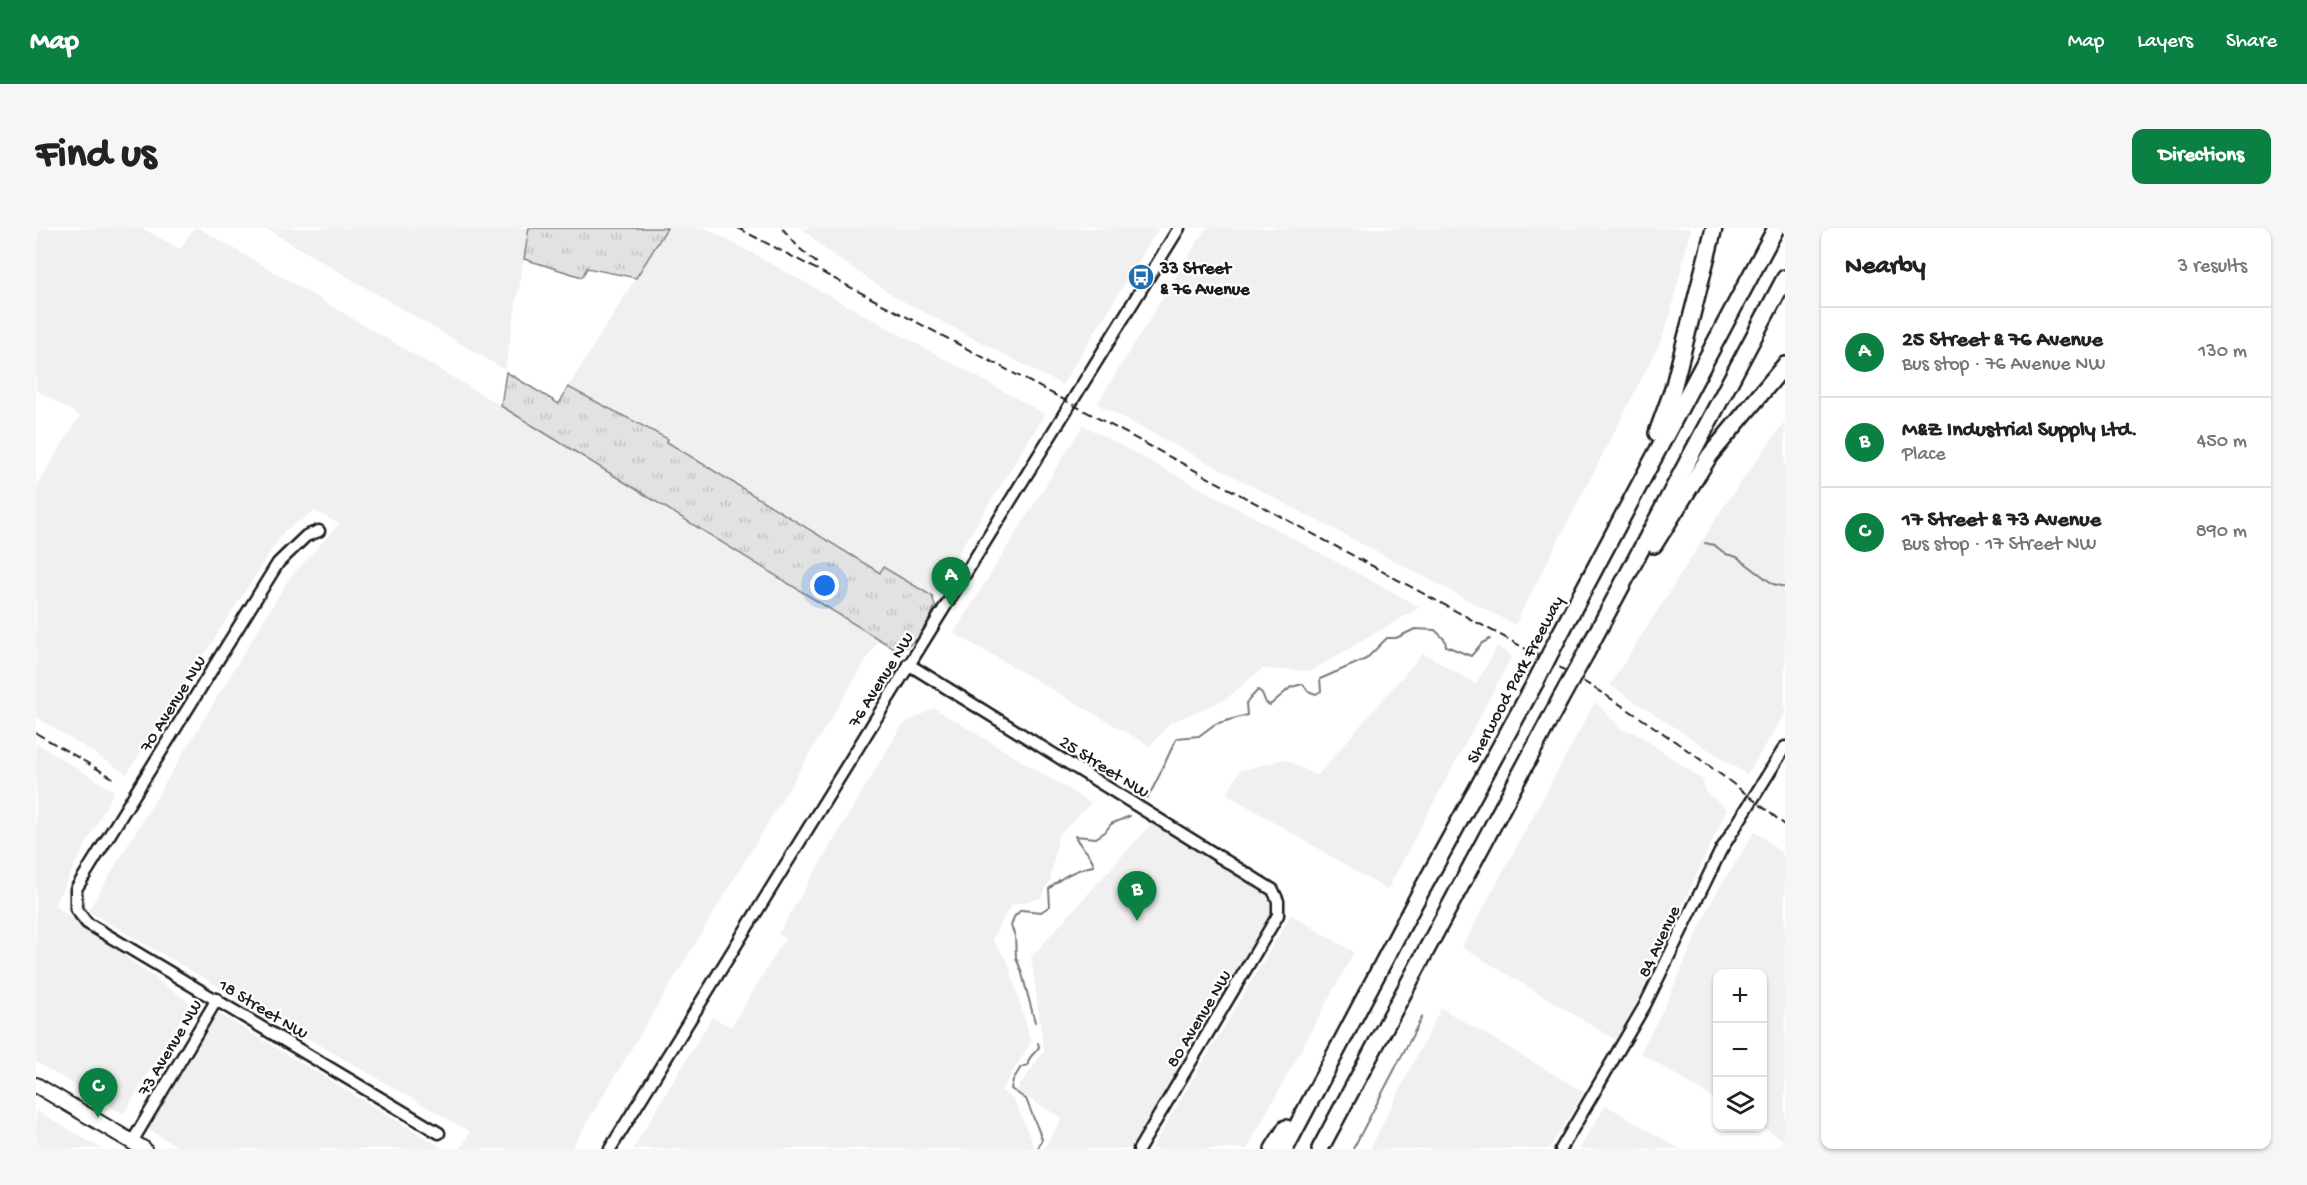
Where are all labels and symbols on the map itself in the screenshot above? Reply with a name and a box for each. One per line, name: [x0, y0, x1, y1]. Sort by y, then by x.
place label: 33 Street & 76 Avenue: [1159, 259, 1250, 301]
bus stop icon: 33 Street & 76 Avenue: [1126, 262, 1156, 292]
pin: A: [932, 558, 970, 607]
your location: [810, 571, 839, 600]
street label: Sherwood Park Freeway: [1463, 593, 1569, 768]
street label: 76 Avenue NW: [844, 629, 920, 733]
street label: 70 Avenue NW: [136, 652, 212, 757]
street label: 25 Street NW: [1055, 732, 1152, 804]
pin: B: [1118, 872, 1156, 921]
street label: 84 Avenue: [1635, 902, 1686, 981]
street label: 80 Avenue NW: [1163, 967, 1237, 1072]
street label: 18 Street NW: [213, 975, 311, 1045]
street label: 73 Avenue NW: [134, 996, 208, 1101]
pin: C: [78, 1068, 118, 1118]

